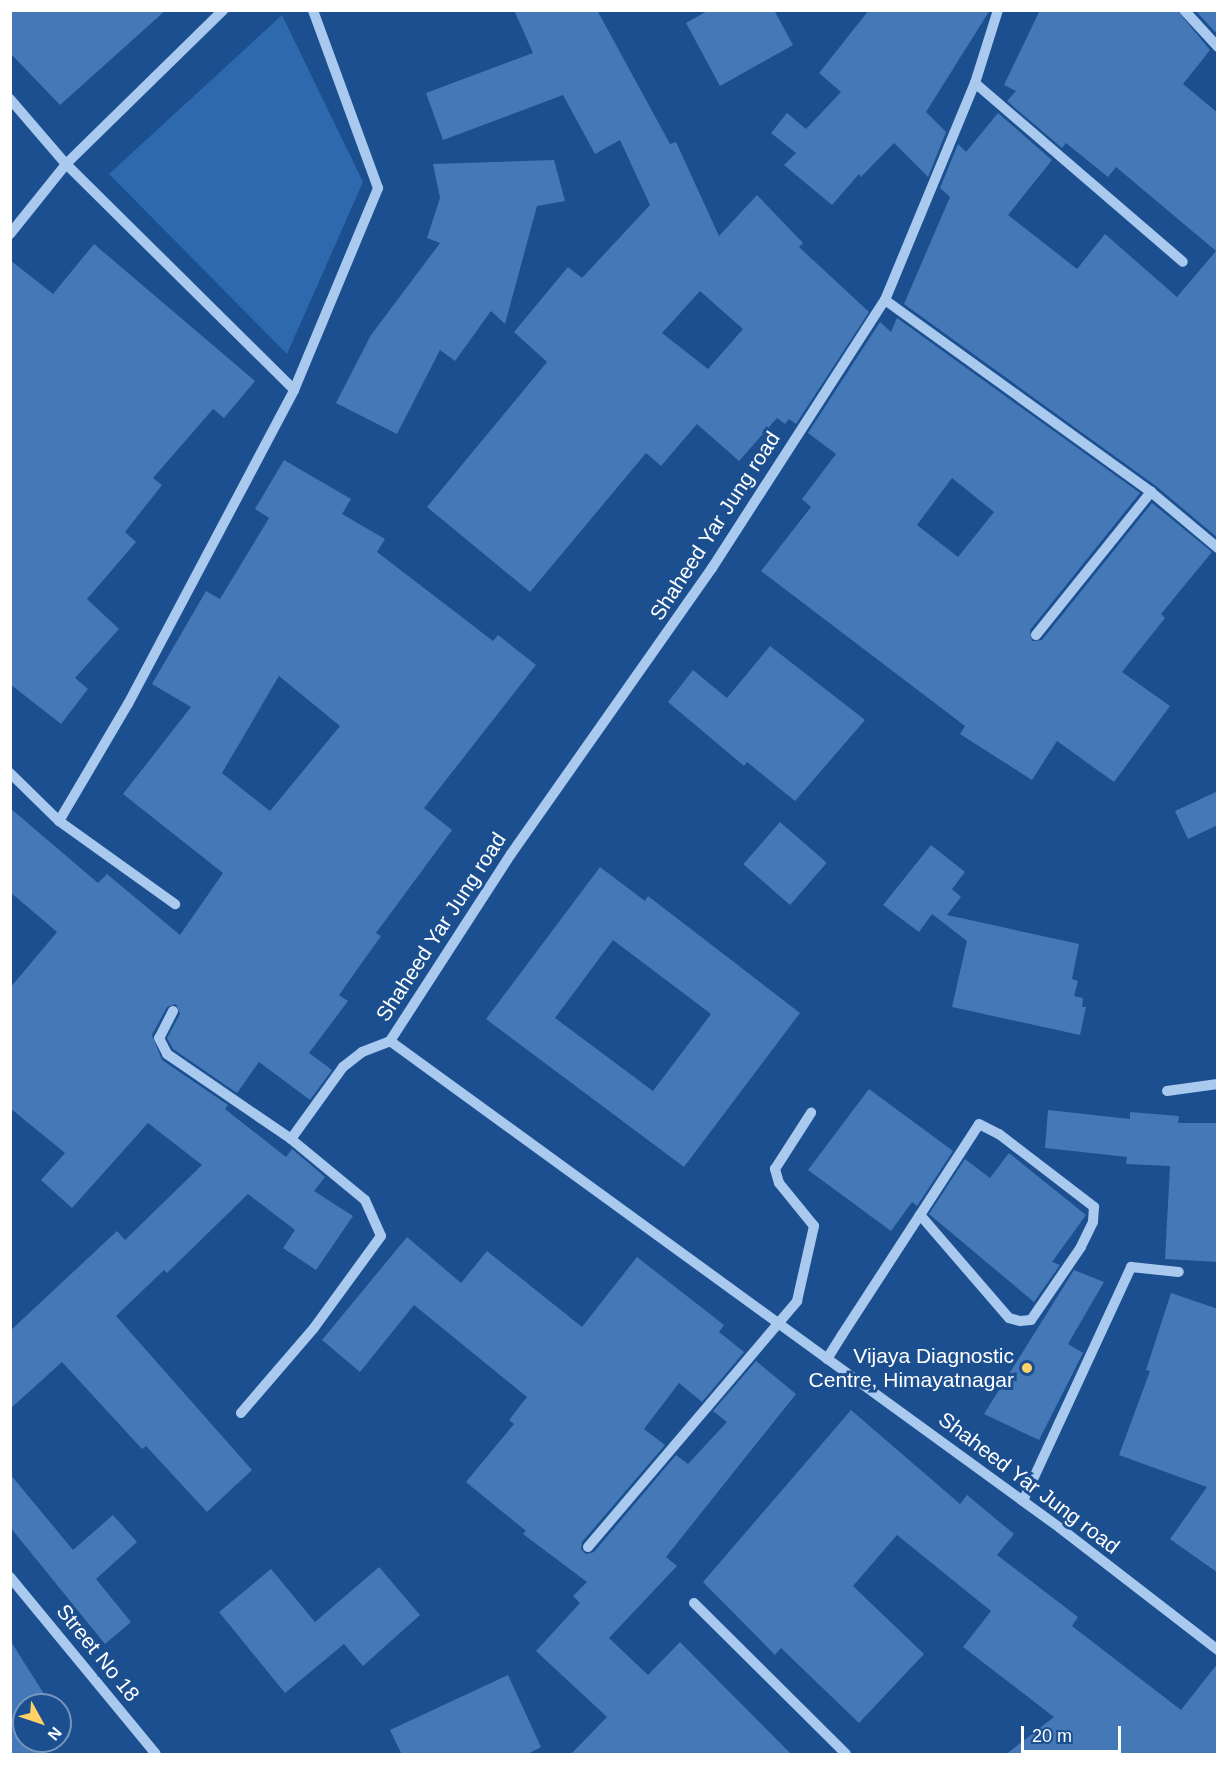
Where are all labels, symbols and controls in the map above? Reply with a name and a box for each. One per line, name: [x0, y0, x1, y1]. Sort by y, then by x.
street label: Shaheed Yar Jung road: [644, 427, 786, 625]
street label: Shaheed Yar Jung road: [370, 828, 512, 1026]
place label: Vijaya Diagnostic Centre, Himayatnagar: [809, 1343, 1014, 1393]
marker: Vijaya Diagnostic Centre, Himayatnagar: [1018, 1359, 1036, 1377]
street label: Shaheed Yar Jung road: [933, 1407, 1125, 1559]
street label: Street No 18: [51, 1599, 145, 1707]
north arrow: [12, 1693, 72, 1753]
scale bar: [1024, 1714, 1124, 1752]
text: N: [44, 1724, 65, 1743]
text: 20 m: [1032, 1726, 1072, 1746]

